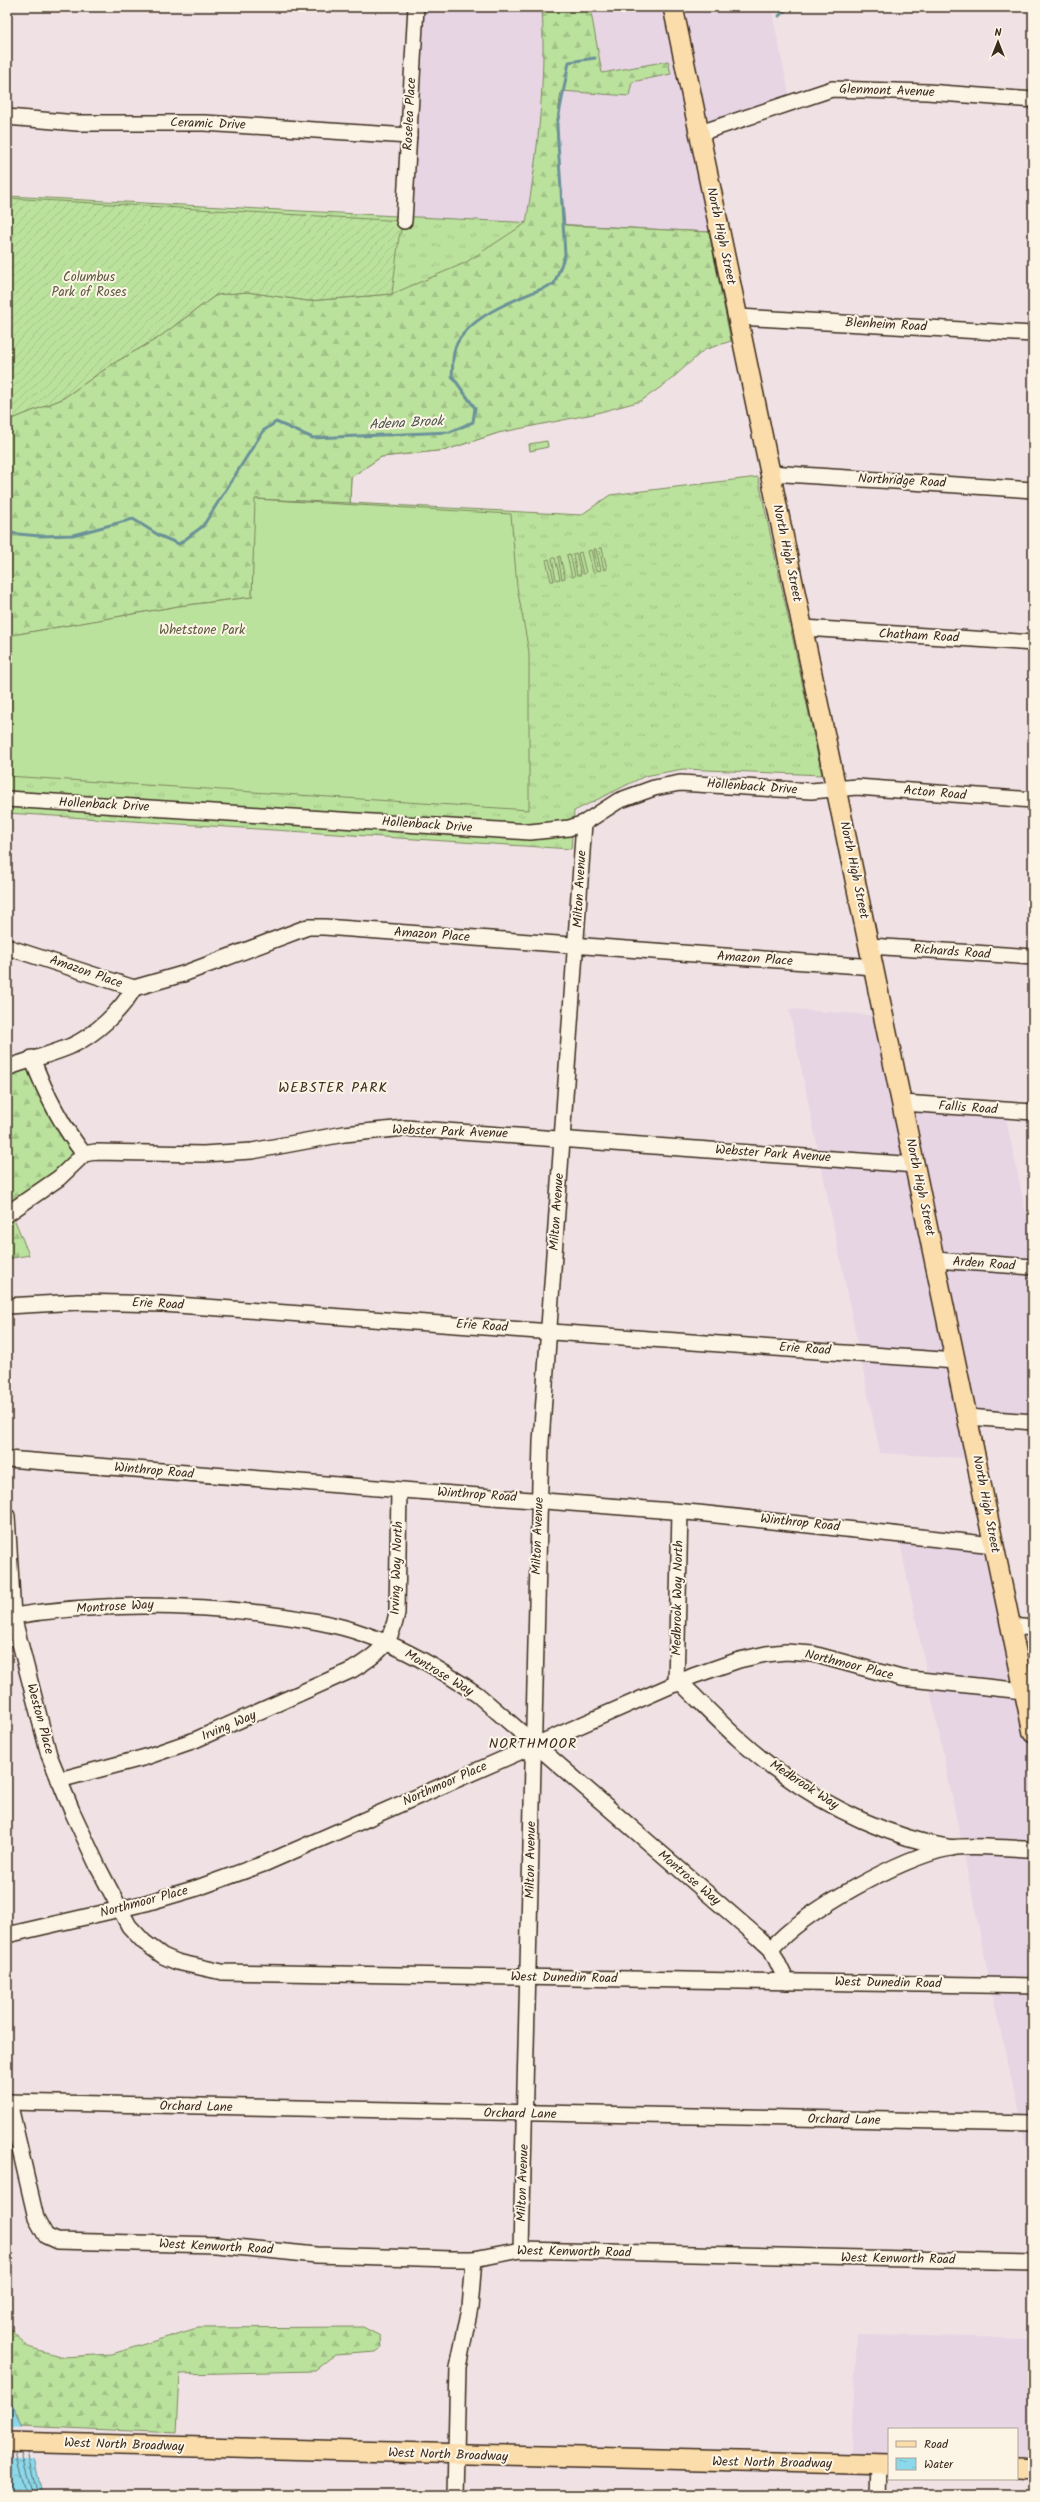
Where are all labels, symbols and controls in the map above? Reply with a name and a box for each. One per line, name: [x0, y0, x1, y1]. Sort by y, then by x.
north arrow: [978, 22, 1018, 62]
text: N: [995, 24, 1002, 42]
street label: Roselea Place: [398, 77, 422, 151]
street label: Glenmont Avenue: [839, 79, 935, 103]
street label: Ceramic Drive: [170, 112, 246, 136]
street label: North High Street: [700, 185, 742, 288]
park label: Columbus Park of Roses: [51, 267, 127, 303]
street label: Blenheim Road: [845, 312, 928, 338]
water label: Adena Brook: [368, 410, 446, 436]
street label: Northridge Road: [857, 468, 947, 494]
street label: North High Street: [766, 502, 808, 605]
park label: Whetstone Park: [159, 620, 246, 641]
street label: Chatham Road: [878, 623, 960, 649]
street label: Hollenback Drive: [706, 773, 798, 801]
street label: Acton Road: [903, 780, 968, 806]
street label: Hollenback Drive: [58, 792, 150, 818]
street label: Hollenback Drive: [381, 811, 473, 839]
street label: North High Street: [833, 819, 875, 922]
street label: Milton Avenue: [567, 849, 593, 928]
street label: Amazon Place: [393, 922, 471, 948]
street label: Richards Road: [913, 939, 992, 965]
street label: Amazon Place: [716, 946, 794, 972]
street label: Amazon Place: [47, 950, 126, 994]
district label: WEBSTER PARK: [278, 1077, 388, 1099]
street label: Fallis Road: [938, 1095, 999, 1121]
street label: Webster Park Avenue: [392, 1119, 508, 1145]
street label: North High Street: [899, 1136, 941, 1239]
street label: Webster Park Avenue: [714, 1139, 832, 1169]
street label: Milton Avenue: [544, 1172, 570, 1252]
street label: Arden Road: [952, 1251, 1017, 1277]
street label: Erie Road: [131, 1292, 185, 1316]
street label: Erie Road: [455, 1314, 509, 1338]
street label: Erie Road: [778, 1337, 832, 1361]
street label: North High Street: [966, 1453, 1006, 1556]
street label: Winthrop Road: [113, 1457, 195, 1485]
street label: Winthrop Road: [436, 1482, 518, 1508]
street label: Milton Avenue: [526, 1497, 550, 1575]
street label: Winthrop Road: [759, 1508, 841, 1538]
street label: Irving Way North: [385, 1521, 409, 1615]
street label: Medbrook Way North: [666, 1540, 690, 1656]
street label: Montrose Way: [76, 1594, 155, 1620]
street label: Montrose Way: [400, 1644, 478, 1702]
street label: Northmoor Place: [802, 1644, 896, 1686]
street label: Weston Place: [20, 1681, 60, 1757]
street label: Irving Way: [198, 1705, 260, 1747]
district label: NORTHMOOR: [489, 1733, 577, 1755]
street label: Medbrook Way: [765, 1755, 844, 1816]
street label: Northmoor Place: [399, 1756, 491, 1812]
street label: Milton Avenue: [520, 1821, 542, 1899]
street label: Montrose Way: [653, 1845, 726, 1911]
street label: Northmoor Place: [98, 1880, 191, 1924]
street label: West Dunedin Road: [510, 1967, 618, 1989]
street label: West Dunedin Road: [834, 1972, 942, 1994]
street label: Orchard Lane: [159, 2096, 233, 2118]
street label: Orchard Lane: [483, 2103, 557, 2125]
street label: Orchard Lane: [807, 2109, 881, 2131]
street label: Milton Avenue: [511, 2144, 535, 2222]
street label: West Kenworth Road: [158, 2234, 274, 2261]
street label: West Kenworth Road: [517, 2241, 632, 2264]
street label: West Kenworth Road: [841, 2248, 956, 2271]
legend: [888, 2428, 1018, 2480]
street label: West North Broadway: [64, 2432, 185, 2458]
text: Road: [924, 2435, 949, 2454]
street label: West North Broadway: [388, 2442, 509, 2468]
street label: West North Broadway: [712, 2451, 833, 2475]
text: Water: [924, 2455, 954, 2474]

